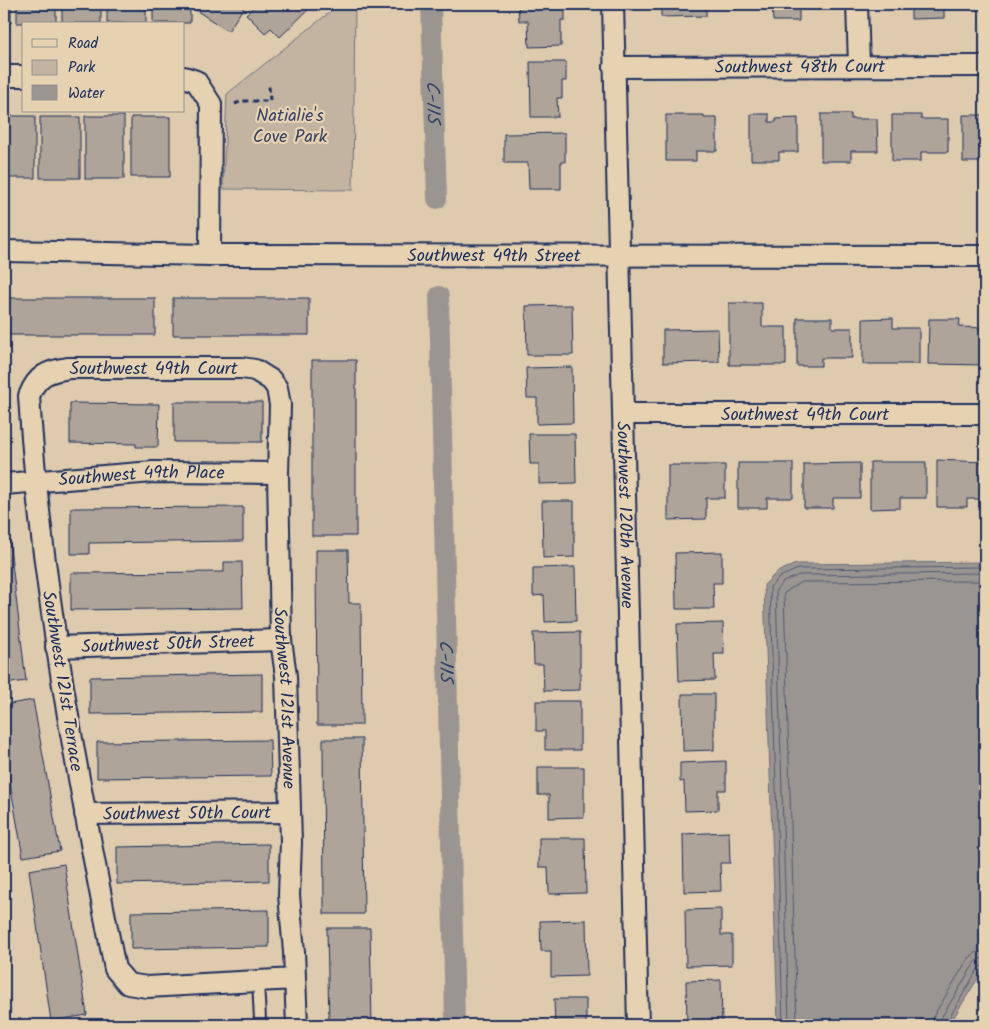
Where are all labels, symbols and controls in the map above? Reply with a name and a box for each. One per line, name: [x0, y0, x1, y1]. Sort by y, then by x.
legend: [22, 22, 185, 112]
text: Road: [68, 32, 99, 56]
street label: Southwest 48th Court: [715, 53, 886, 83]
text: Park: [68, 56, 96, 80]
water label: C-11S: [416, 80, 448, 126]
text: Water: [68, 82, 105, 106]
park label: Natialie's Cove Park: [253, 102, 328, 152]
street label: Southwest 49th Street: [407, 242, 582, 271]
street label: Southwest 49th Court: [70, 355, 239, 384]
street label: Southwest 49th Court: [721, 401, 890, 430]
street label: Southwest 120th Avenue: [607, 421, 641, 609]
street label: Southwest 49th Place: [58, 459, 225, 496]
street label: Southwest 121st Terrace: [33, 589, 90, 774]
street label: Southwest 121st Avenue: [264, 607, 302, 789]
street label: Southwest 50th Street: [81, 628, 256, 662]
water label: C-11S: [430, 640, 461, 685]
street label: Southwest 50th Court: [103, 799, 272, 830]

